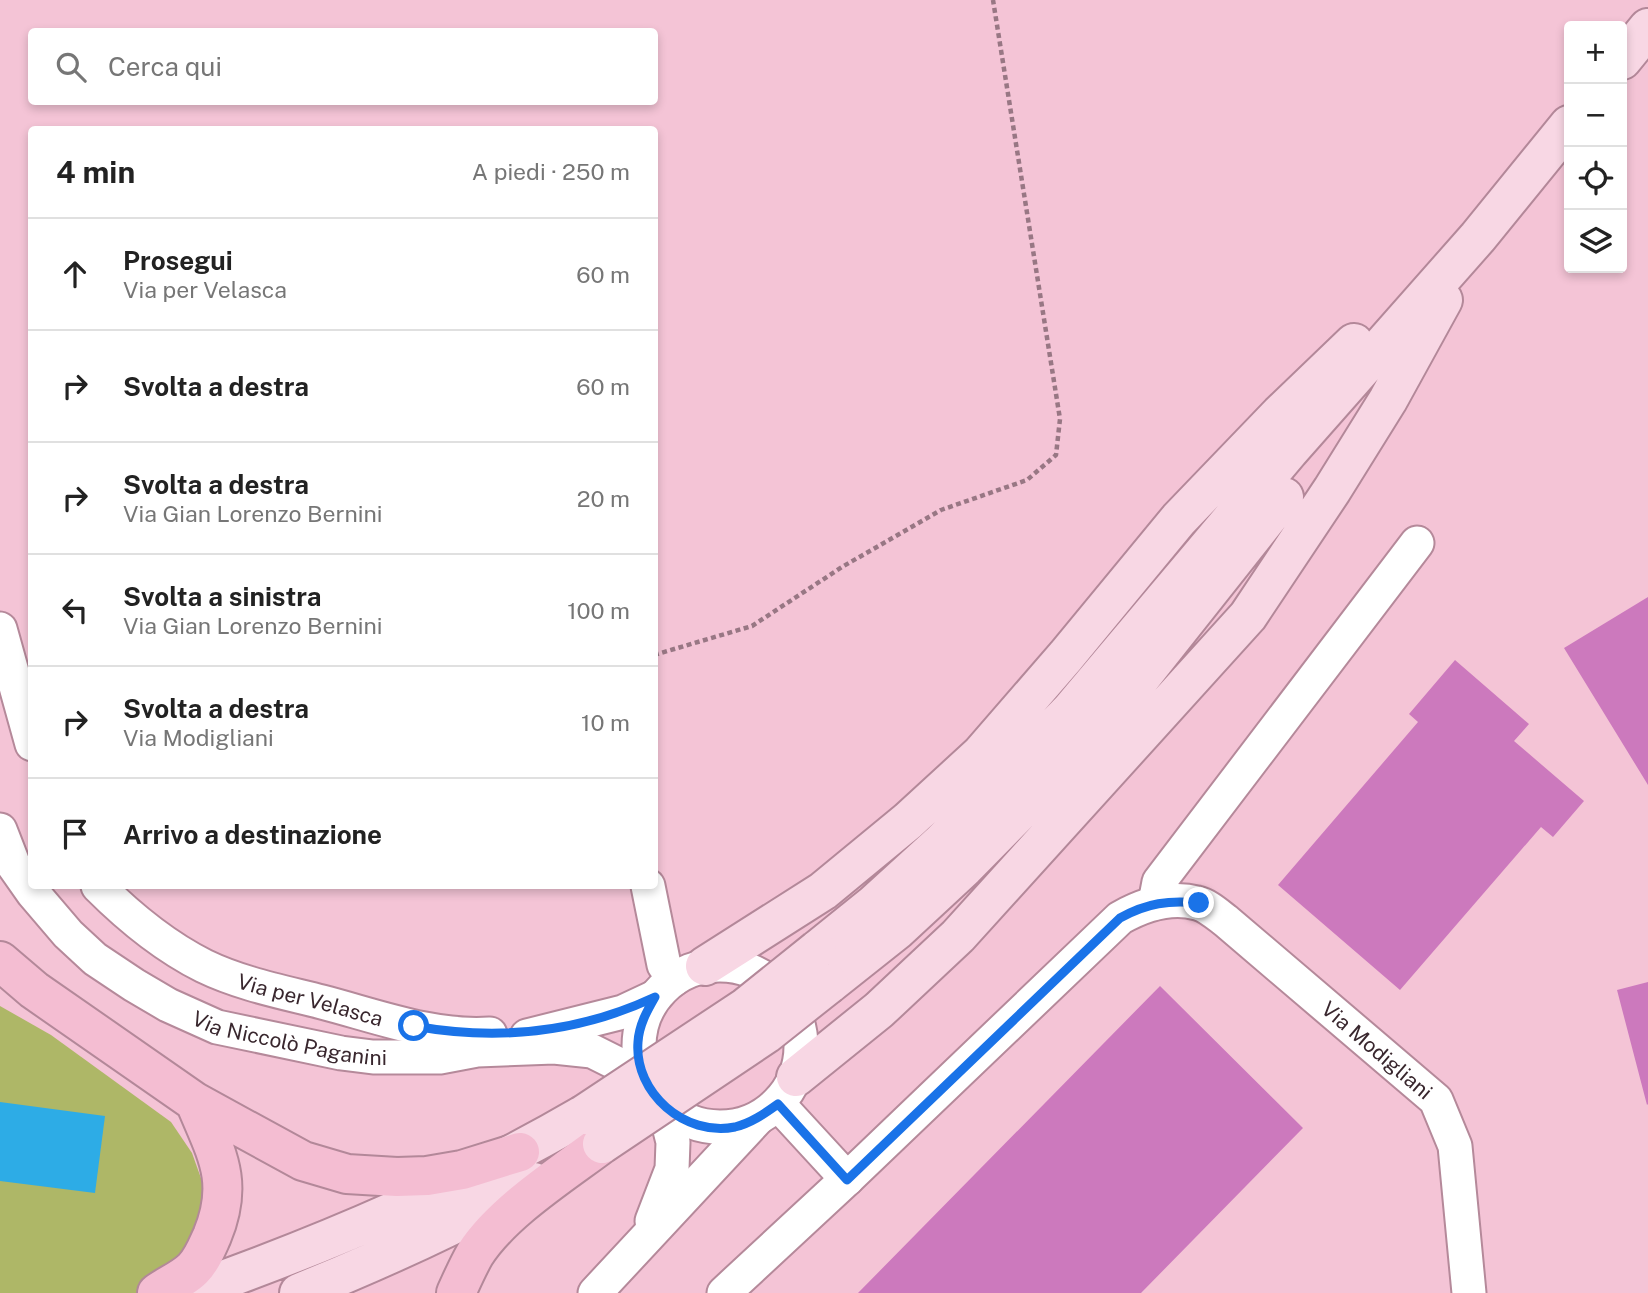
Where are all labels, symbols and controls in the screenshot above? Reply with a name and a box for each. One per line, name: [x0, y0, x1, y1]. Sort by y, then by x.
map controls: [1564, 21, 1627, 273]
button: +: [1564, 21, 1627, 84]
search box: [28, 28, 658, 105]
icon: search: [52, 48, 90, 86]
text: Cerca qui: [108, 51, 222, 82]
button: −: [1564, 84, 1627, 147]
button: locate: [1564, 147, 1627, 210]
text: 4 min: [56, 154, 135, 190]
text: A piedi · 250 m: [472, 158, 630, 185]
button: layers: [1564, 210, 1627, 273]
text: Prosegui: [123, 245, 233, 276]
icon: ahead: [56, 255, 94, 293]
text: 60 m: [576, 261, 630, 288]
text: Via per Velasca: [123, 276, 287, 303]
icon: right: [56, 367, 94, 405]
text: Svolta a destra: [123, 371, 309, 402]
text: 60 m: [576, 373, 630, 400]
text: Svolta a destra: [123, 469, 309, 500]
icon: right: [56, 479, 94, 517]
text: 20 m: [577, 485, 630, 512]
text: Via Gian Lorenzo Bernini: [123, 500, 383, 527]
text: Svolta a sinistra: [123, 581, 321, 612]
icon: left: [56, 591, 94, 629]
text: 100 m: [567, 597, 630, 624]
text: Via Gian Lorenzo Bernini: [123, 612, 383, 639]
text: Svolta a destra: [123, 693, 309, 724]
icon: right: [56, 703, 94, 741]
text: 10 m: [581, 709, 630, 736]
text: Via Modigliani: [123, 724, 274, 751]
icon: arrive: [56, 815, 94, 853]
text: Arrivo a destinazione: [123, 819, 382, 850]
route end: [1183, 887, 1214, 918]
street label: Via per Velasca: [234, 968, 386, 1031]
street label: Via Modigliani: [1317, 996, 1438, 1104]
street label: Via Niccolò Paganini: [189, 1005, 387, 1070]
route start: [398, 1010, 429, 1041]

